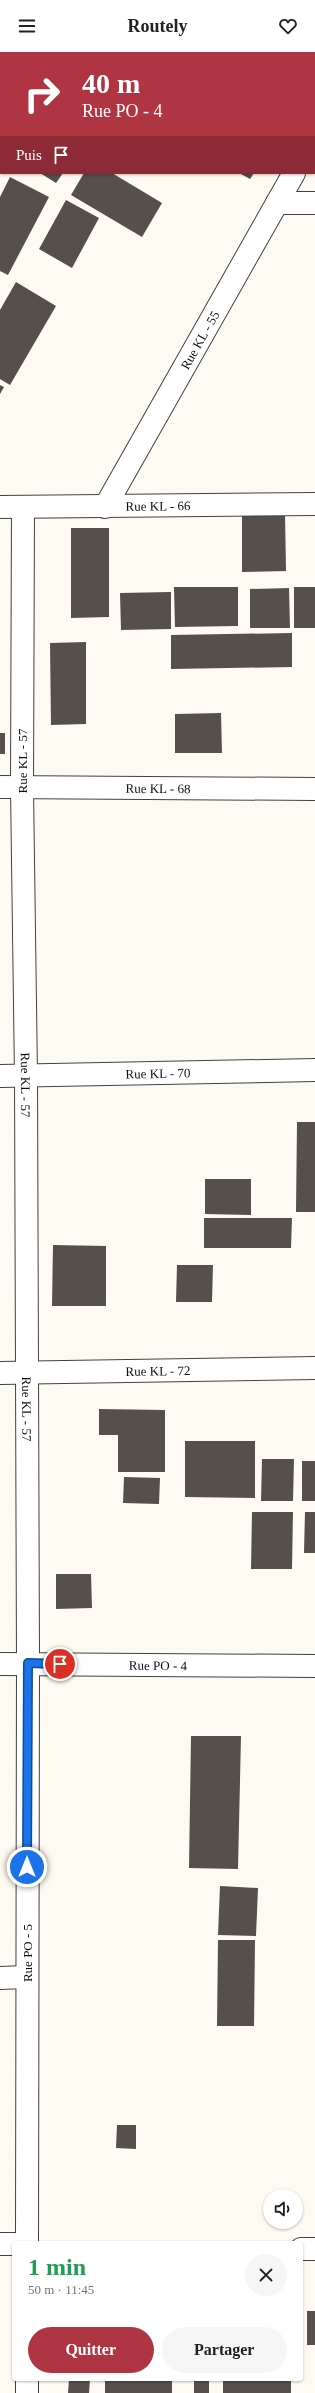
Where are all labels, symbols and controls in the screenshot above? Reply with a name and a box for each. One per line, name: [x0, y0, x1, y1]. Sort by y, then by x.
icon: menu: [16, 15, 38, 37]
icon: heart: [277, 15, 299, 37]
text: Routely: [128, 16, 188, 36]
icon: right: [16, 68, 68, 120]
text: 40 m: [82, 68, 140, 99]
text: Rue PO - 4: [82, 101, 163, 121]
icon: arrive: [50, 144, 72, 166]
text: Puis: [16, 147, 42, 163]
street label: Rue KL - 55: [177, 308, 222, 372]
street label: Rue KL - 66: [125, 498, 191, 513]
street label: Rue KL - 57: [15, 728, 30, 793]
street label: Rue KL - 68: [125, 780, 190, 796]
street label: Rue KL - 57: [18, 1052, 34, 1118]
street label: Rue KL - 70: [125, 1065, 191, 1081]
street label: Rue KL - 72: [125, 1362, 191, 1379]
street label: Rue KL - 57: [20, 1376, 35, 1442]
pin: [43, 1647, 77, 1681]
icon: arrive: [49, 1653, 71, 1675]
street label: Rue PO - 4: [129, 1657, 188, 1673]
position arrow: [6, 1846, 48, 1888]
street label: Rue PO - 5: [20, 1924, 35, 1982]
map controls: [263, 2189, 303, 2229]
button: sound: [263, 2189, 303, 2229]
text: 1 min: [28, 2254, 86, 2280]
button: close: [245, 2254, 287, 2296]
text: 50 m · 11:45: [28, 2282, 94, 2297]
button: Quitter: [28, 2327, 154, 2373]
button: Partager: [162, 2327, 287, 2373]

